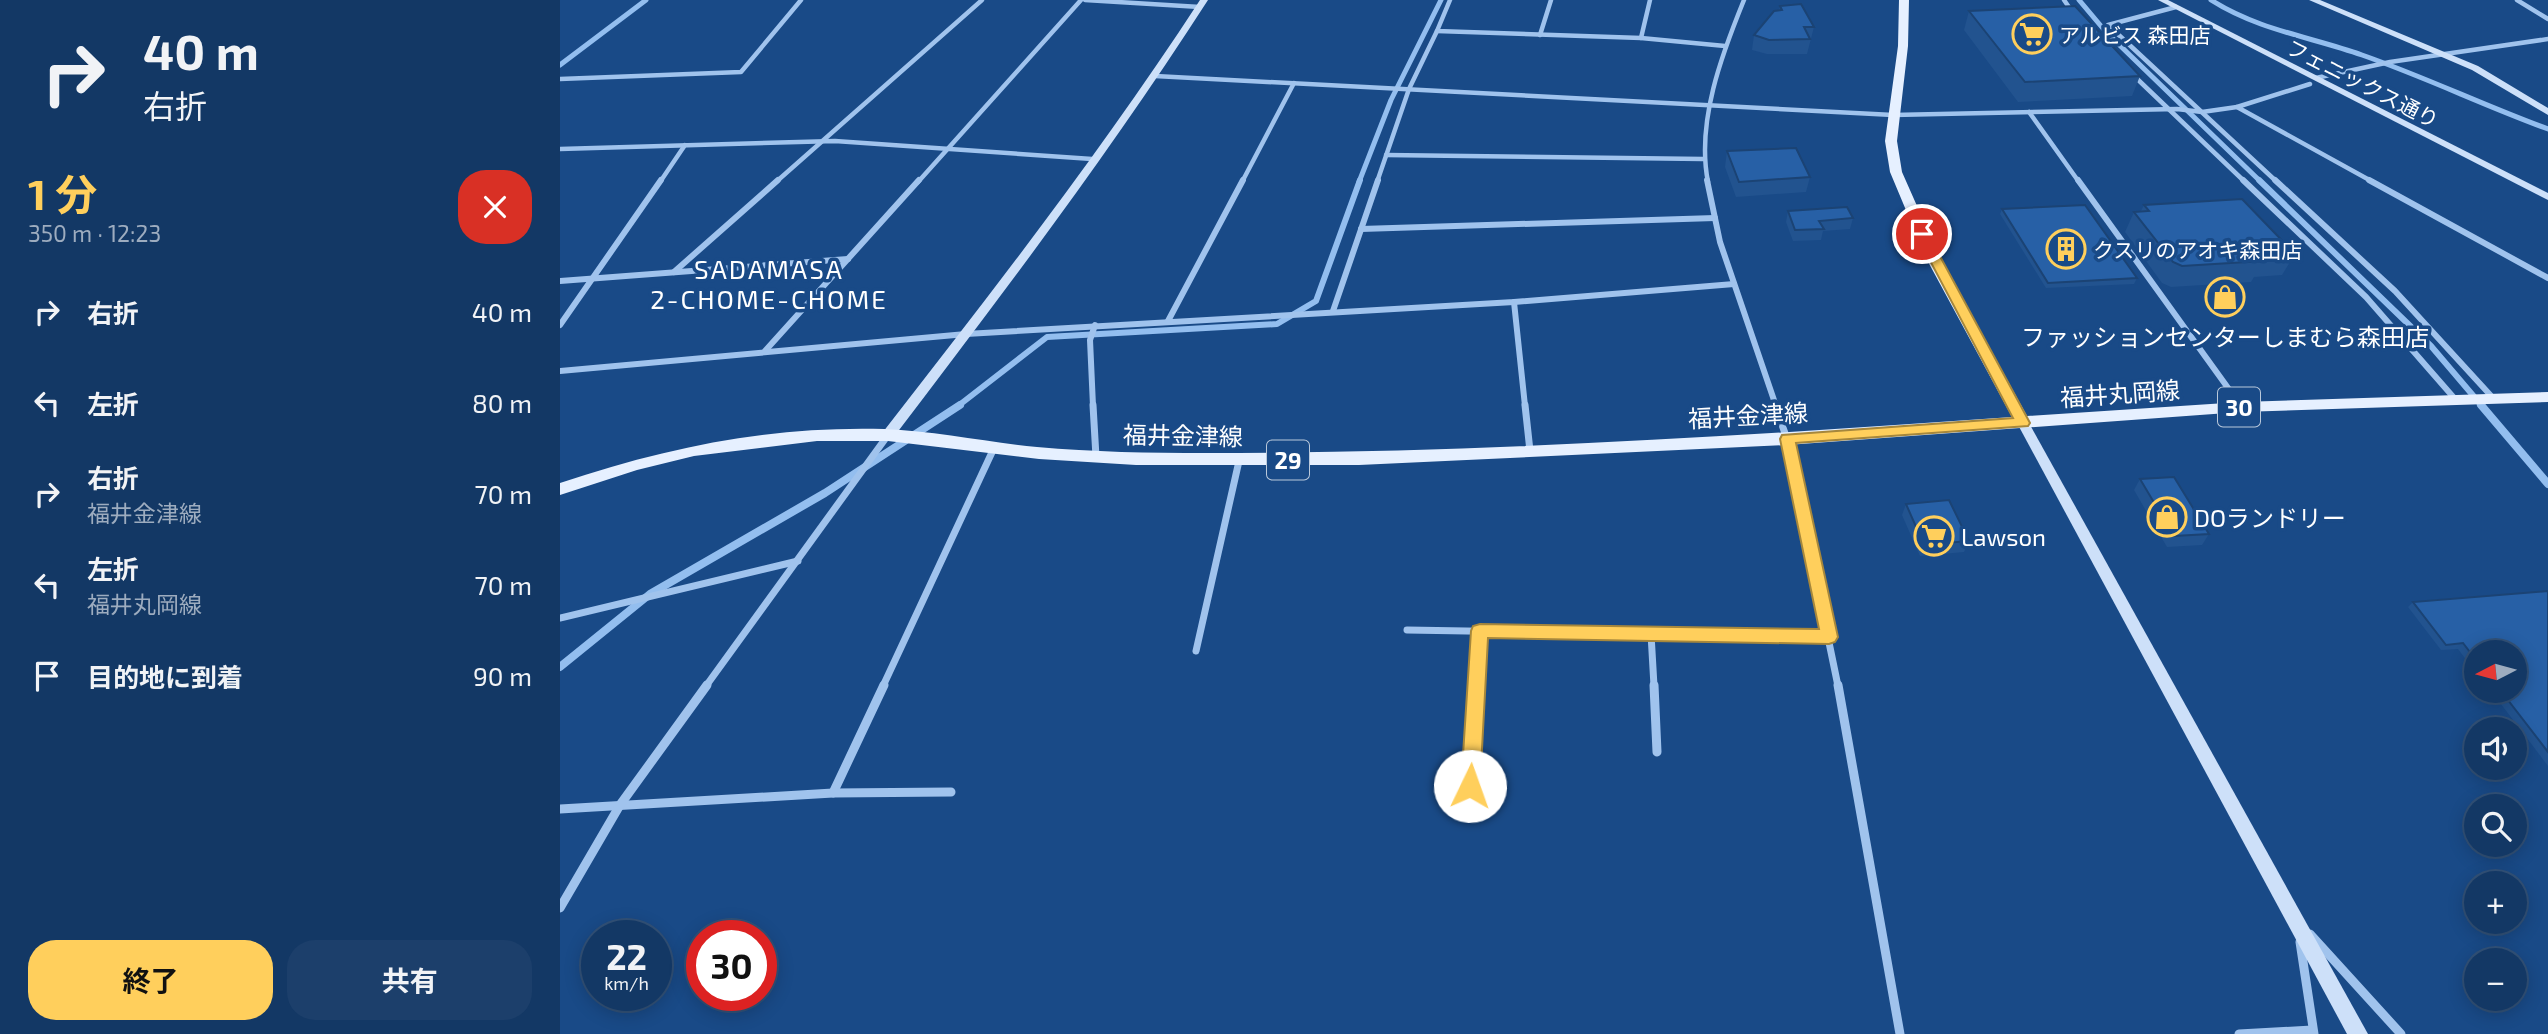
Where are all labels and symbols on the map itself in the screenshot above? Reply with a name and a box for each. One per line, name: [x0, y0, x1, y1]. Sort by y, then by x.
supermarket icon: アルビス 森田店: [2011, 13, 2053, 55]
place label: アルビス 森田店: [2059, 22, 2210, 47]
street label: フェニックス通り: [2283, 34, 2443, 132]
pin: [1892, 204, 1952, 264]
building icon: クスリのアオキ森田店: [2045, 228, 2087, 270]
place label: クスリのアオキ森田店: [2093, 237, 2302, 262]
district label: SADAMASA 2-CHOME-CHOME: [650, 253, 888, 314]
shop icon: ファッションセンターしまむら森田店: [2204, 276, 2246, 318]
place label: ファッションセンターしまむら森田店: [2021, 322, 2429, 351]
street label: 福井丸岡線: [2059, 374, 2181, 412]
road number: 30: [2218, 388, 2260, 426]
street label: 福井金津線: [1687, 397, 1809, 433]
street label: 福井金津線: [1123, 419, 1243, 451]
road number: 29: [1267, 440, 1309, 480]
shop icon: DOランドリー: [2146, 496, 2188, 538]
place label: DOランドリー: [2194, 503, 2346, 532]
supermarket icon: Lawson: [1913, 515, 1955, 557]
place label: Lawson: [1961, 522, 2046, 551]
north arrow: [2464, 640, 2527, 704]
position arrow: [1433, 749, 1507, 823]
speed limit sign: 30: [686, 920, 777, 1011]

